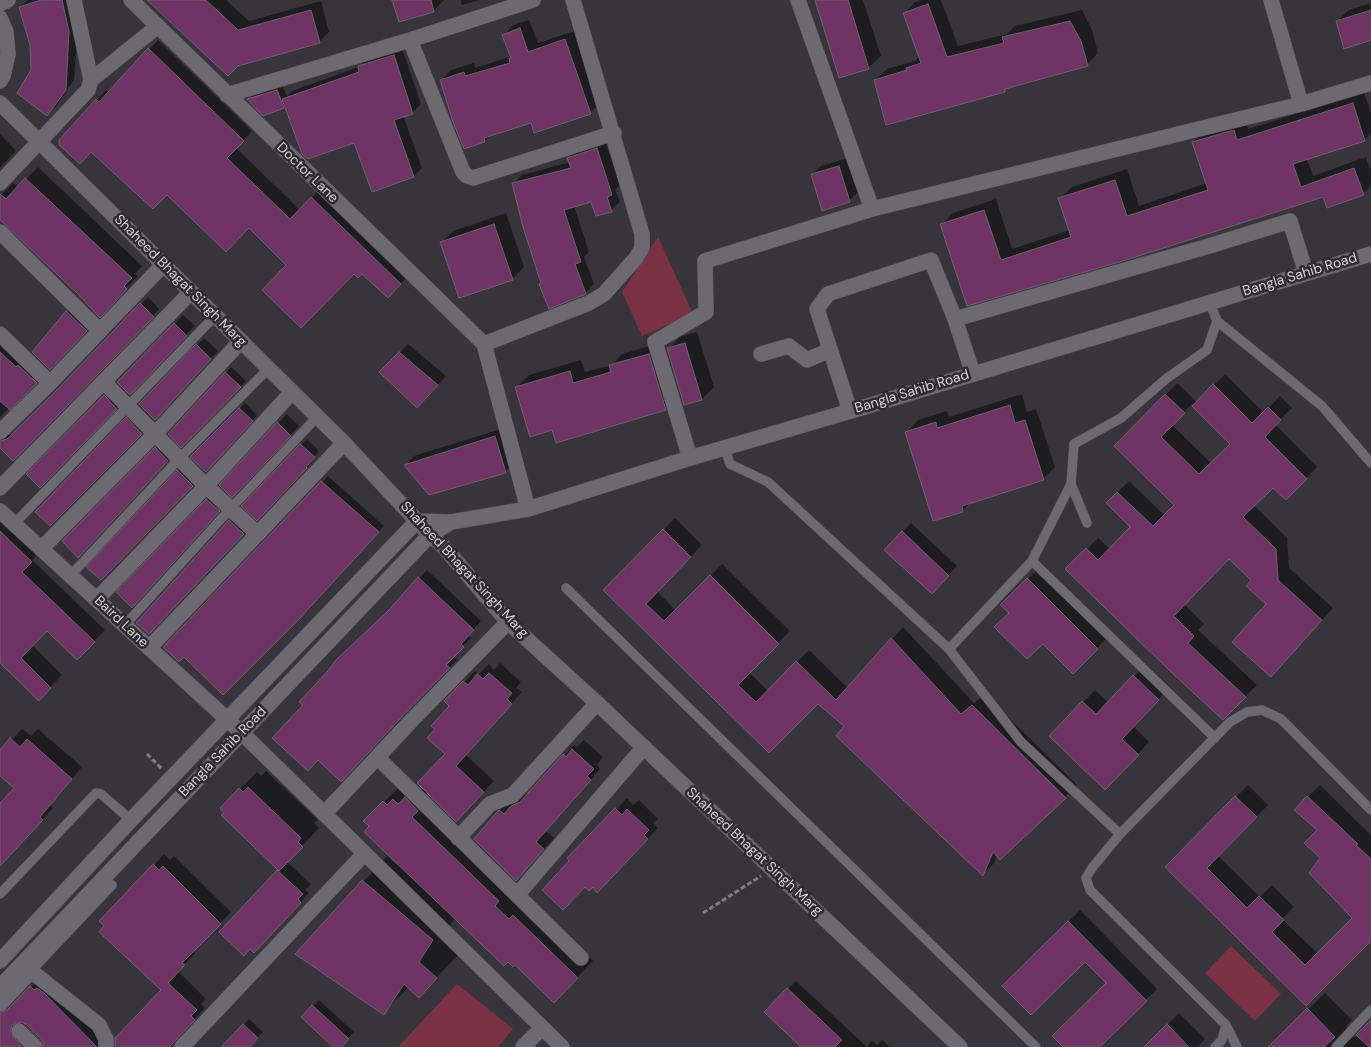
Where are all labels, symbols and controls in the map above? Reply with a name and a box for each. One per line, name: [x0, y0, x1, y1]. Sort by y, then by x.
street label: Doctor Lane: [273, 139, 341, 207]
street label: Shaheed Bhagat Singh Marg: [110, 211, 250, 351]
street label: Bangla Sahib Road: [1241, 250, 1359, 300]
street label: Bangla Sahib Road: [853, 367, 971, 417]
street label: Shaheed Bhagat Singh Marg: [396, 498, 532, 642]
street label: Baird Lane: [90, 593, 152, 651]
street label: Bangla Sahib Road: [176, 704, 270, 800]
street label: Shaheed Bhagat Singh Marg: [682, 784, 826, 920]

